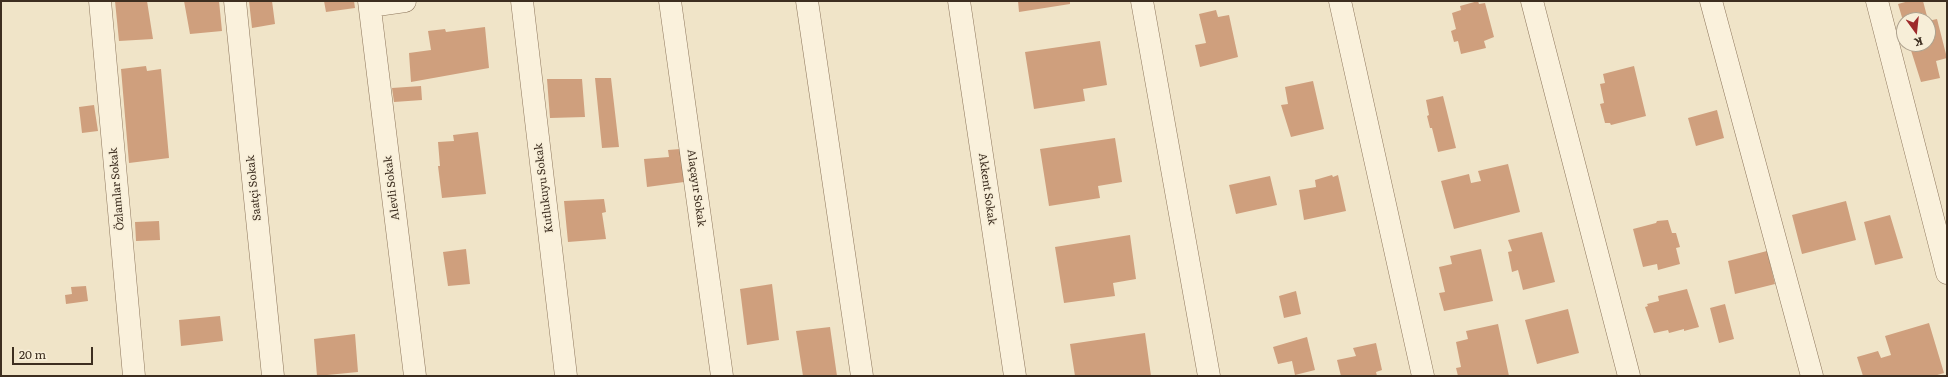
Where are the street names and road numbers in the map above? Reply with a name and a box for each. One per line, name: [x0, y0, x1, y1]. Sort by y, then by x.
street label: Kutlukuyu Sokak: [532, 142, 556, 234]
street label: Özlamlar Sokak: [107, 147, 127, 231]
street label: Alaçayır Sokak: [684, 148, 708, 228]
street label: Akkent Sokak: [975, 152, 999, 226]
street label: Saatçi Sokak: [244, 155, 264, 221]
street label: Alevli Sokak: [381, 155, 403, 221]

